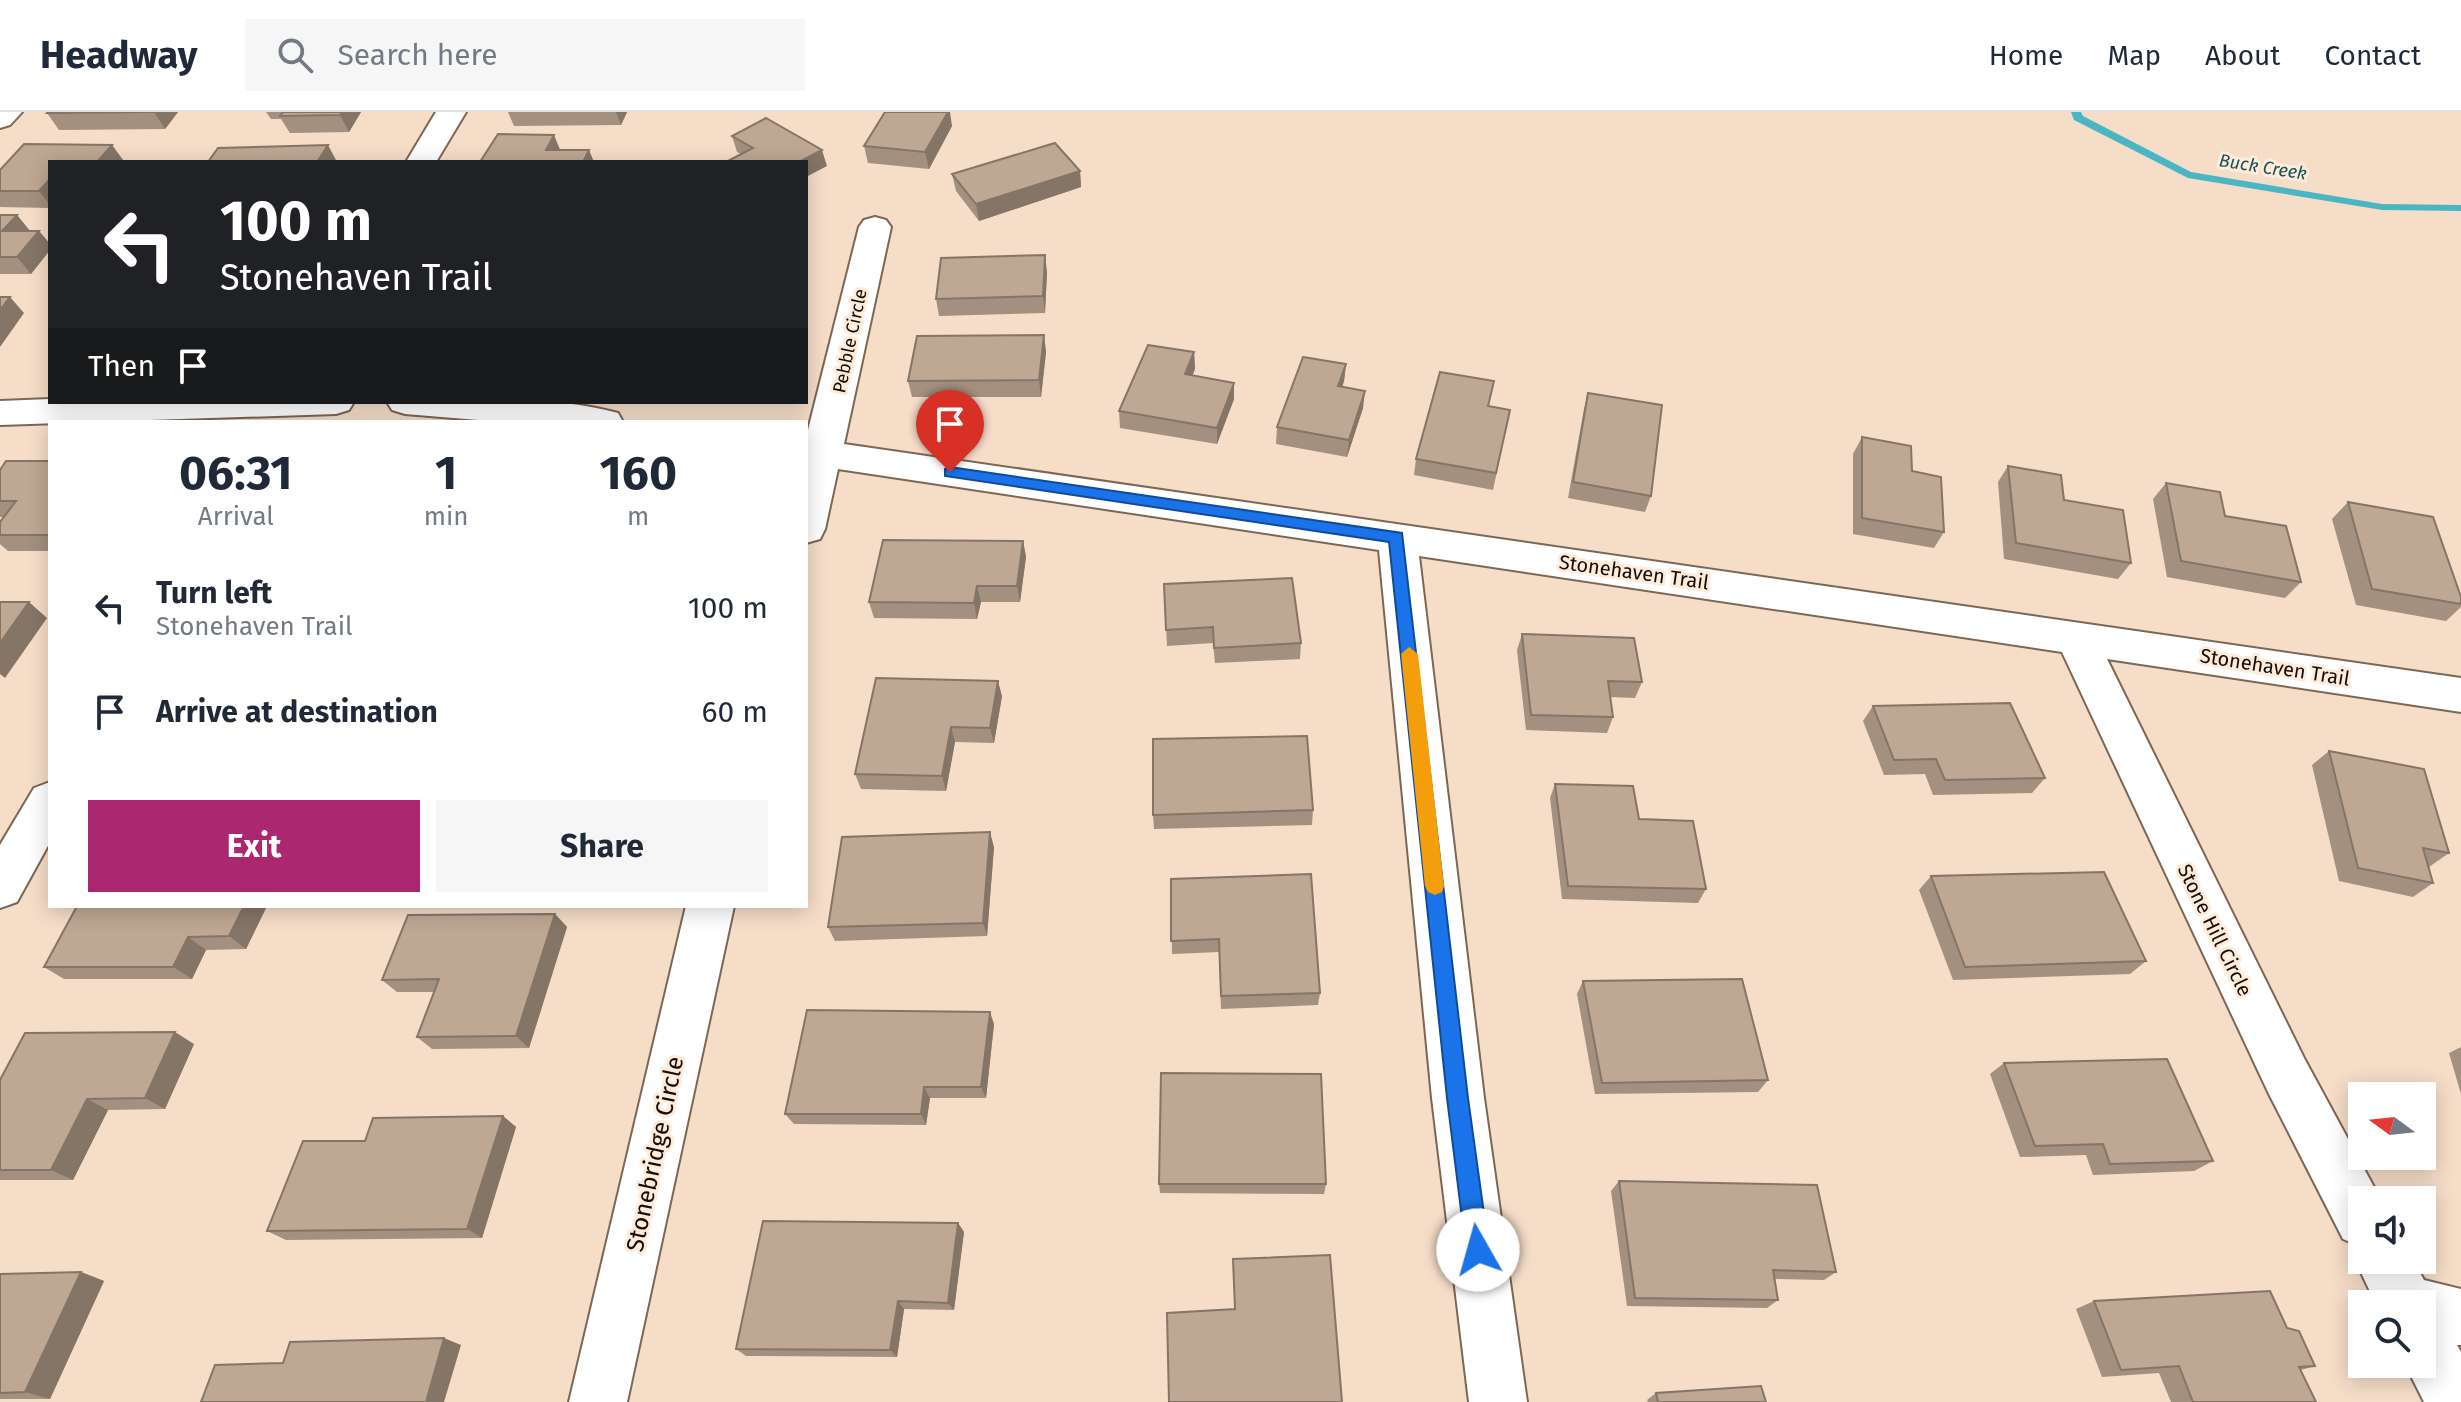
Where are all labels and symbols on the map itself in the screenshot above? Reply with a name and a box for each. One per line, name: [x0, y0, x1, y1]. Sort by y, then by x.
water label: Buck Creek: [2218, 149, 2309, 185]
street label: Pebble Circle: [828, 287, 872, 395]
pin: [916, 390, 984, 472]
street label: Stonehaven Trail: [1557, 550, 1711, 594]
street label: Stonehaven Trail: [2198, 643, 2352, 691]
street label: Stone Hill Circle: [2173, 860, 2257, 1000]
street label: Stonebridge Circle: [621, 1054, 689, 1254]
north arrow: [2348, 1082, 2436, 1170]
position arrow: [1436, 1208, 1520, 1292]

